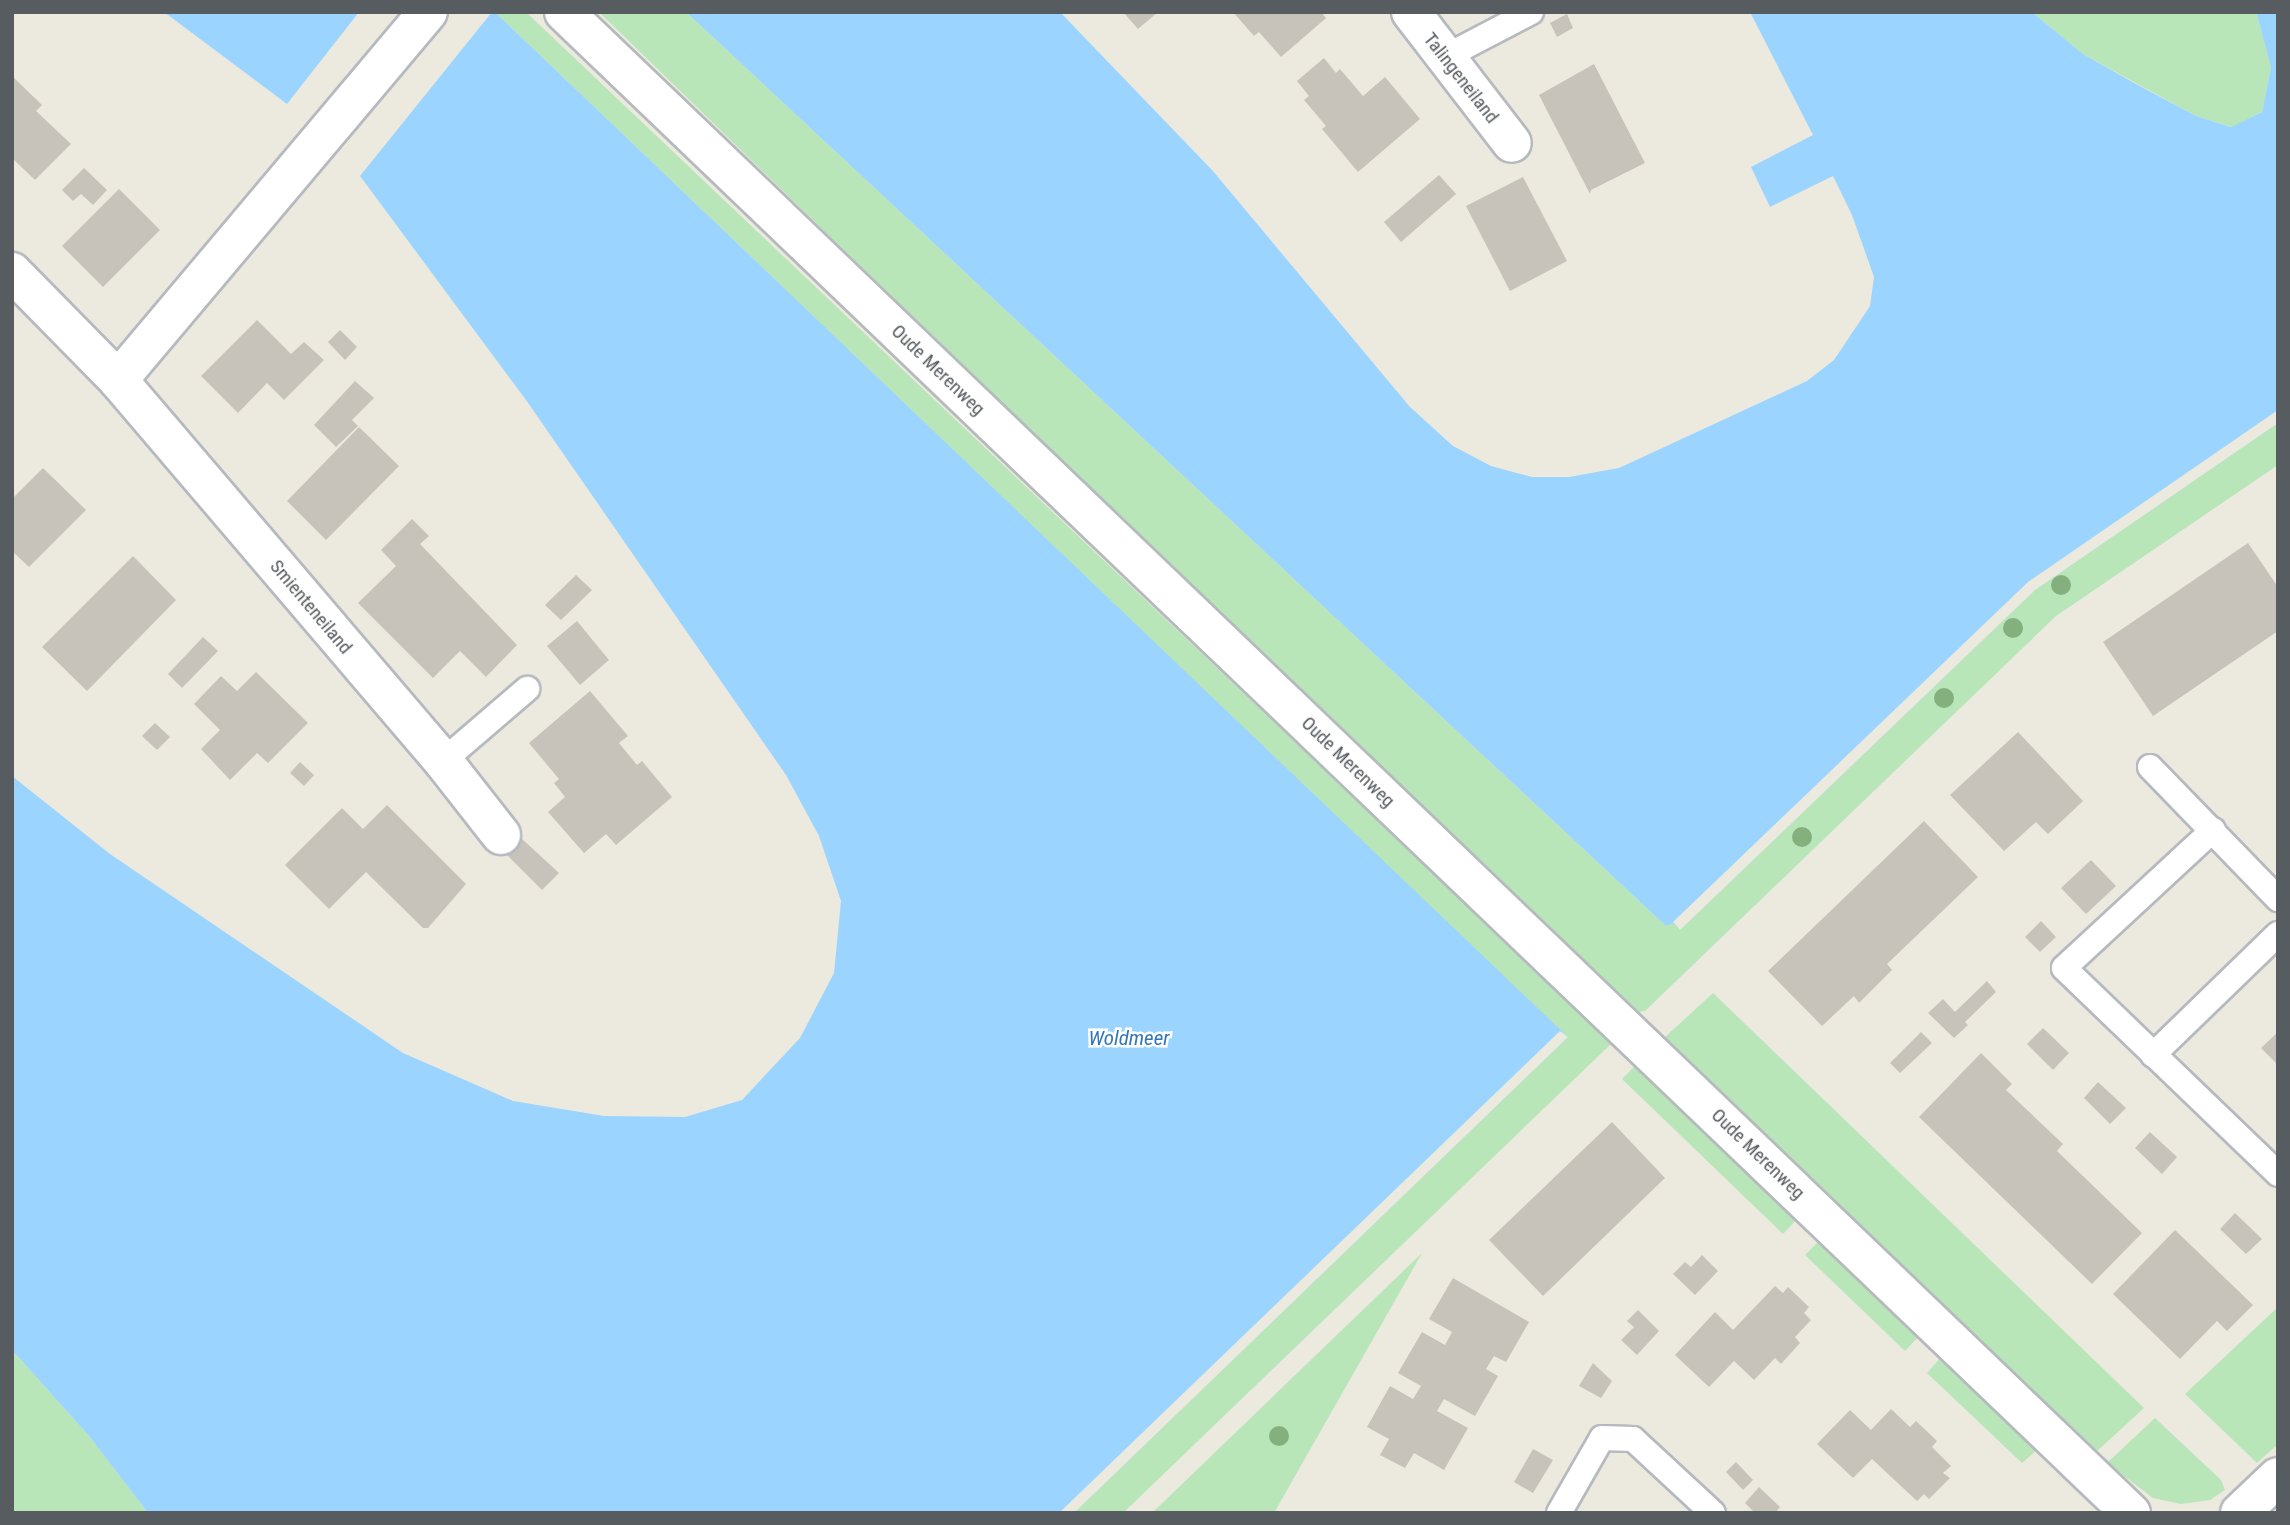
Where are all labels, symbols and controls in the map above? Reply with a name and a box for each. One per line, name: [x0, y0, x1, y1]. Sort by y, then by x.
street label: Talingeneiland: [1419, 28, 1503, 128]
street label: Oude Merenweg: [887, 320, 989, 420]
street label: Smienteneiland: [265, 555, 357, 659]
street label: Oude Merenweg: [1297, 712, 1399, 812]
water label: Woldmeer: [1089, 1025, 1169, 1051]
street label: Oude Merenweg: [1707, 1104, 1809, 1204]

